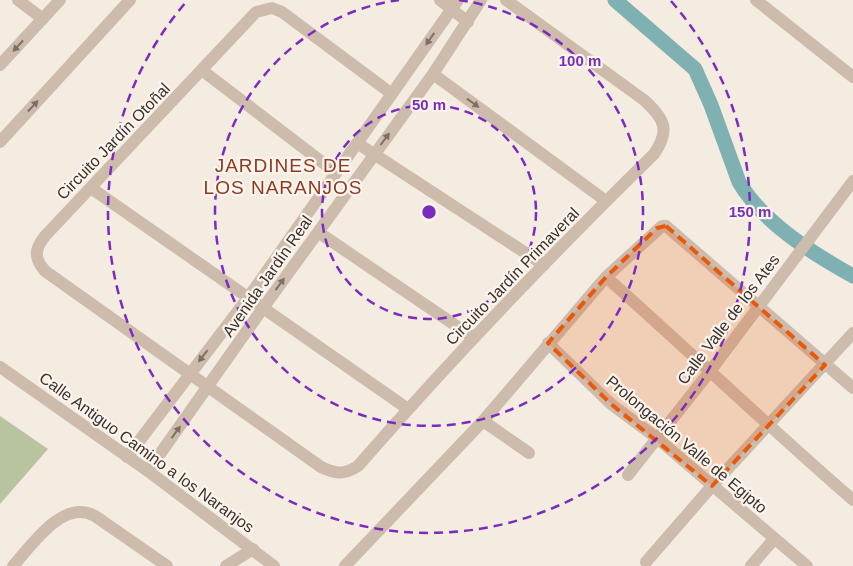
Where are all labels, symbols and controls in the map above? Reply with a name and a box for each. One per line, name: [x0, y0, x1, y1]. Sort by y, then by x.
one-way arrow: [425, 33, 435, 46]
one-way arrow: [12, 39, 24, 51]
text: 100 m: [559, 52, 601, 69]
street label: Circuito Jardín Otoñal: [54, 80, 173, 203]
text: 50 m: [412, 96, 446, 113]
one-way arrow: [466, 98, 480, 108]
one-way arrow: [27, 100, 39, 112]
one-way arrow: [380, 133, 391, 146]
district label: JARDINES DE LOS NARANJOS: [204, 155, 362, 198]
centre of rings: [420, 203, 438, 221]
text: 150 m: [729, 203, 771, 220]
street label: Circuito Jardín Primaveral: [442, 204, 582, 348]
street label: Avenida Jardín Real: [219, 213, 316, 340]
street label: Calle Valle de los Ates: [674, 251, 783, 388]
one-way arrow: [275, 278, 285, 291]
one-way arrow: [197, 349, 208, 362]
street label: Calle Antiguo Camino a los Naranjos: [36, 369, 257, 536]
street label: Prolongación Valle de Egipto: [603, 372, 770, 517]
one-way arrow: [171, 426, 182, 439]

